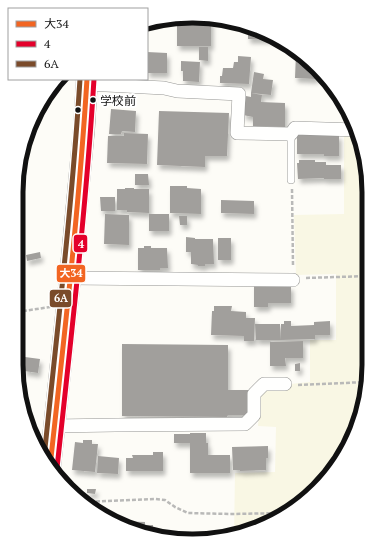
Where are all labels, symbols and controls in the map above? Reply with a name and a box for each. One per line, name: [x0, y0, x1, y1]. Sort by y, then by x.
legend: [8, 8, 148, 80]
text: 大34: [44, 16, 69, 31]
text: 4: [44, 36, 51, 51]
text: 6A: [44, 56, 59, 71]
place label: 学校前: [100, 93, 136, 108]
marker: 学校前: [88, 95, 98, 105]
unlabelled marker: [73, 105, 83, 115]
line badge: 4: [73, 234, 88, 253]
text: 4: [78, 237, 85, 251]
line badge: 大34: [56, 264, 86, 283]
text: 大34: [59, 266, 83, 280]
line badge: 6A: [49, 289, 72, 308]
text: 6A: [54, 291, 69, 305]

